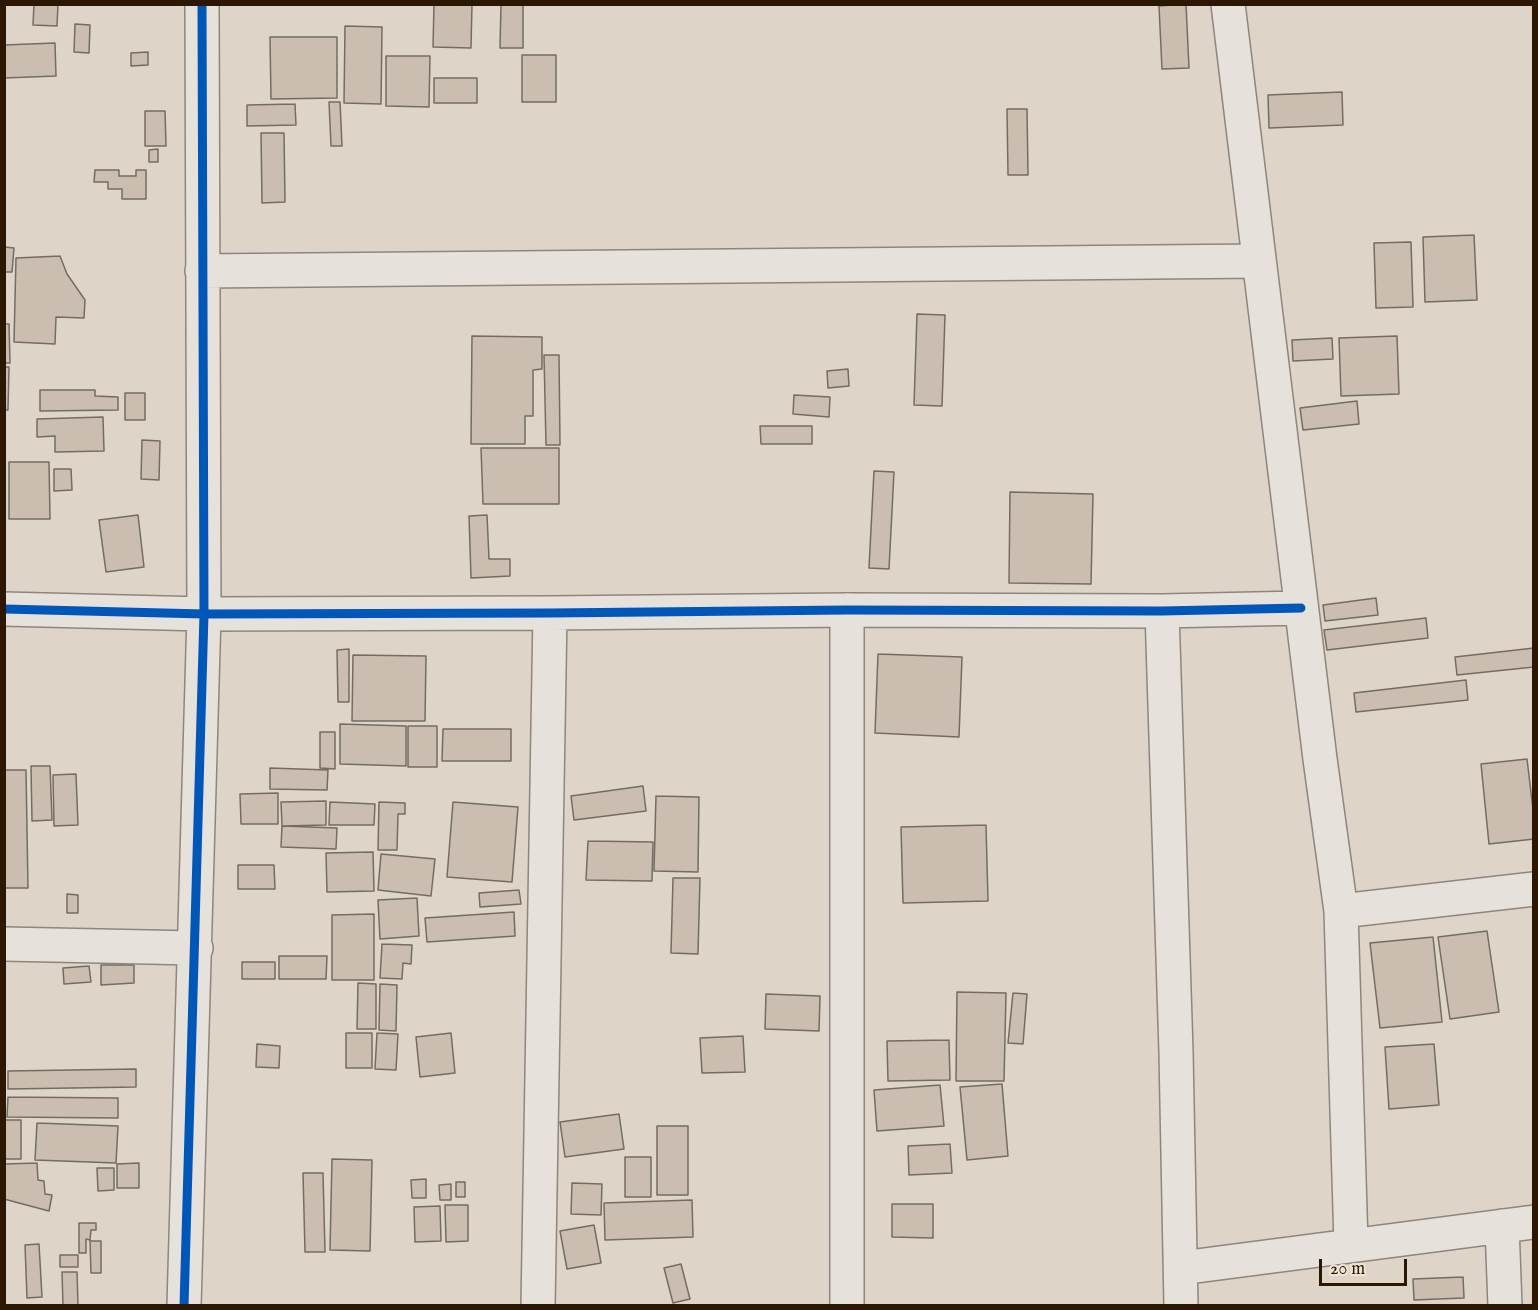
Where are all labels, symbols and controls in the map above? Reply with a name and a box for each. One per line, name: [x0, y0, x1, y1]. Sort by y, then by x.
scale bar: [1322, 1247, 1410, 1285]
text: 20 m: [1330, 1258, 1365, 1281]

